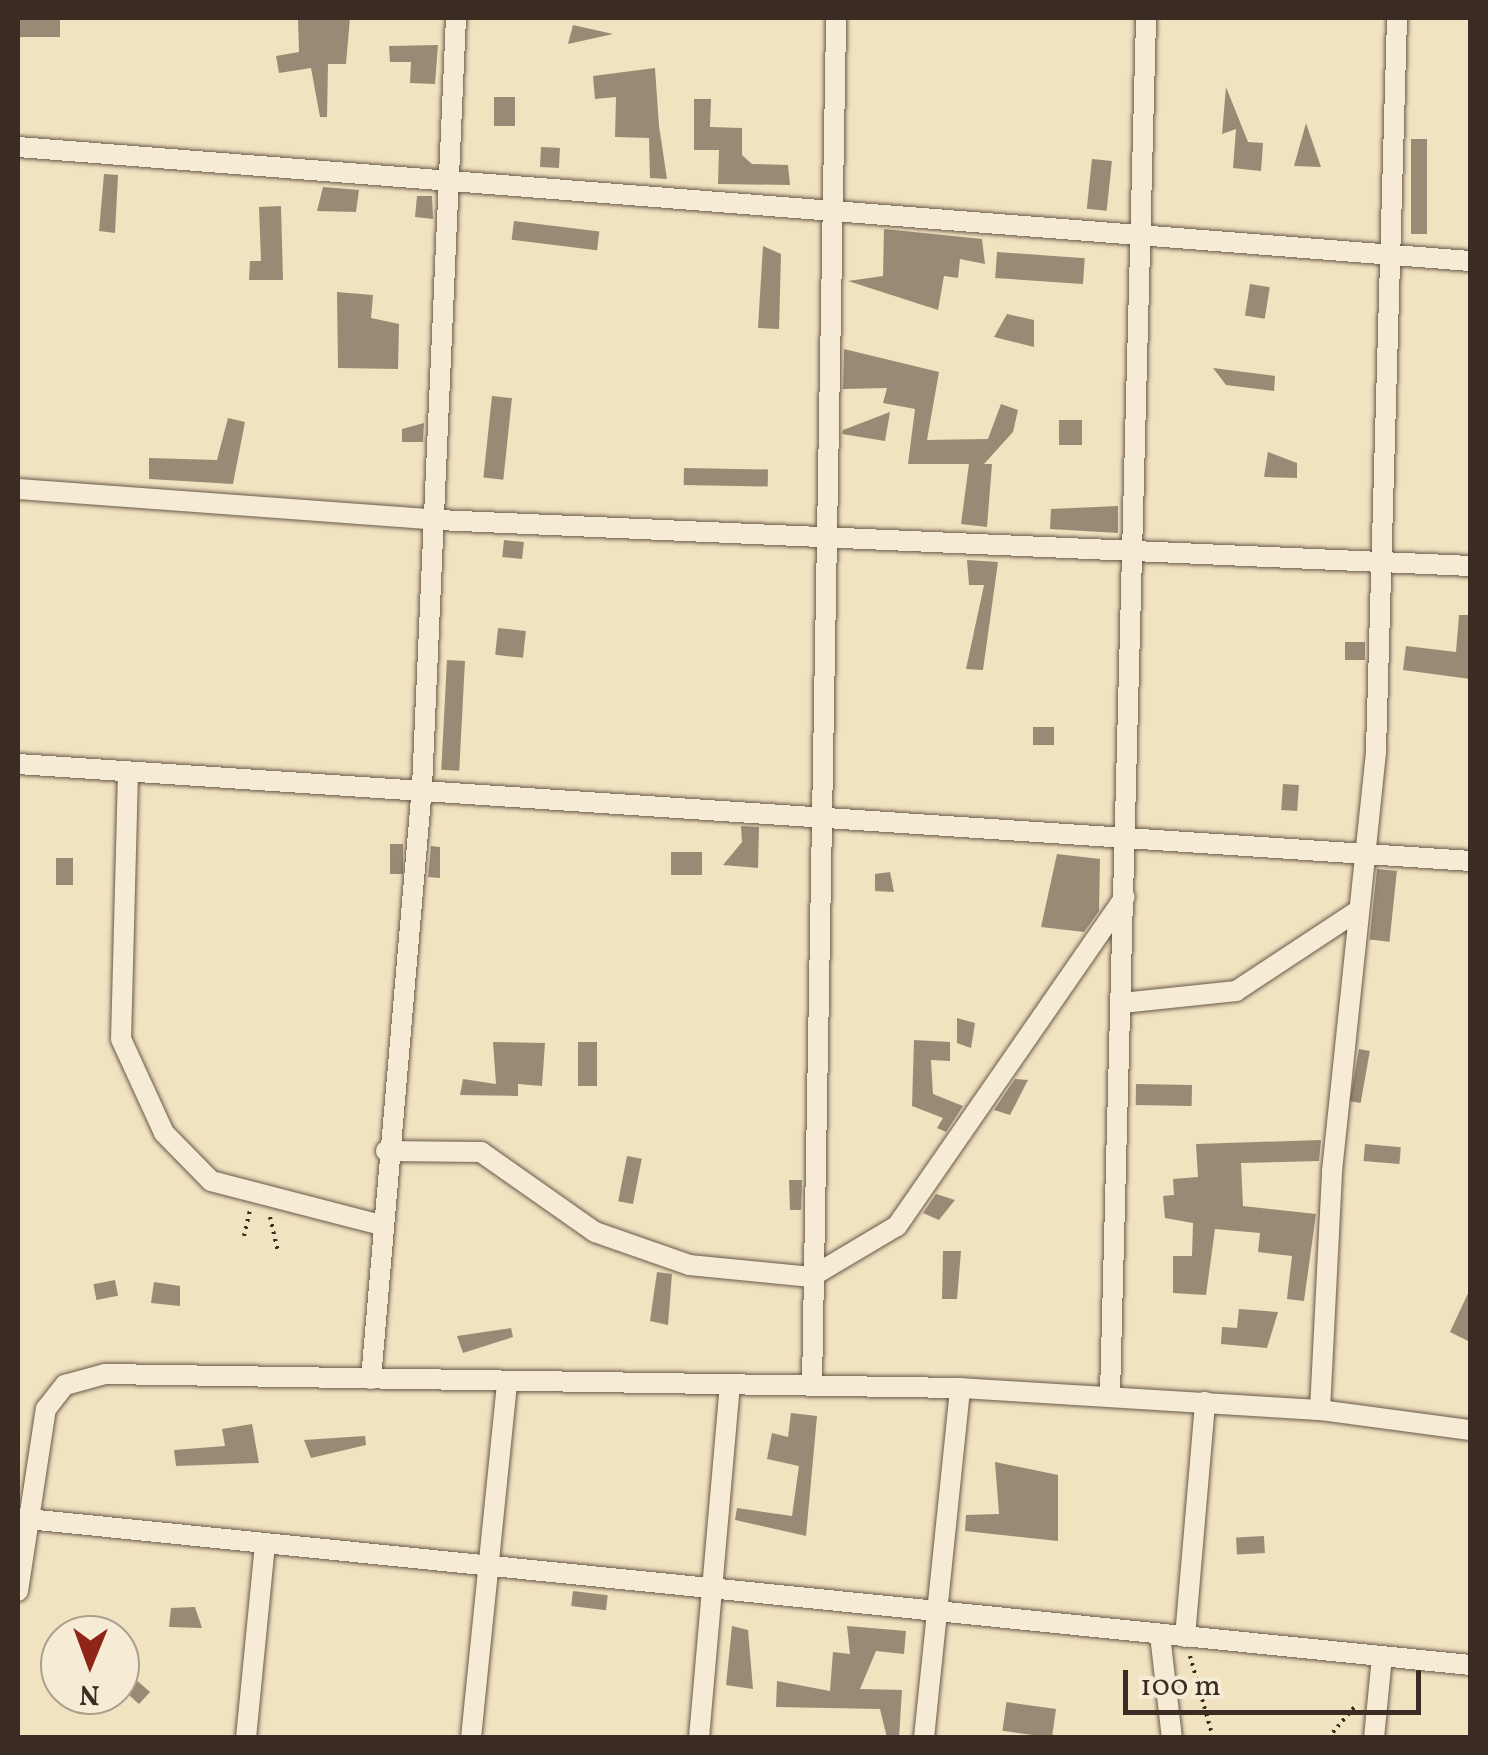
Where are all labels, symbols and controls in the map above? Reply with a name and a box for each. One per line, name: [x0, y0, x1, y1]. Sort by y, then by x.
north arrow: [40, 1615, 140, 1715]
scale bar: [1128, 1650, 1426, 1712]
text: 100 m: [1140, 1666, 1221, 1708]
text: N: [79, 1674, 100, 1713]

